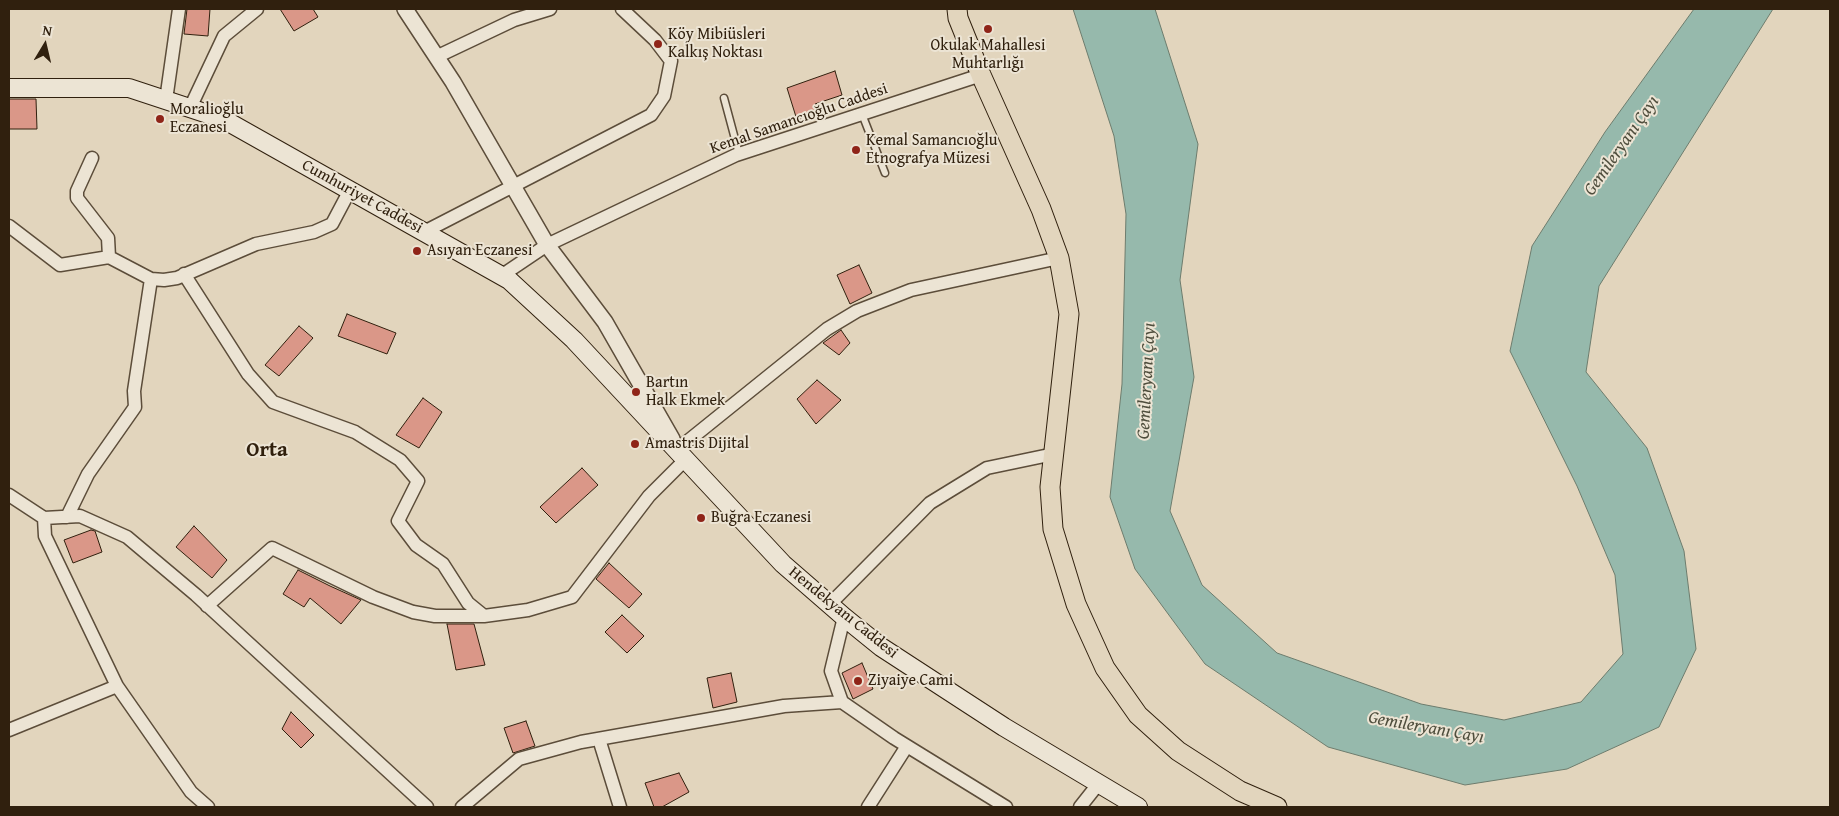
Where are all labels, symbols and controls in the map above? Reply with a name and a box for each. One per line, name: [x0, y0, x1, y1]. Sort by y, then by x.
north arrow: [20, 20, 70, 70]
text: N: [41, 20, 54, 41]
marker: Okulak Mahallesi Muhtarlığı: [982, 23, 994, 35]
place label: Köy Mibiüsleri Kalkış Noktası: [668, 25, 766, 63]
place label: Okulak Mahallesi Muhtarlığı: [931, 36, 1045, 74]
marker: Köy Mibiüsleri Kalkış Noktası: [652, 38, 664, 50]
street label: Kemal Samancıoğlu Caddesi: [708, 80, 890, 158]
water label: Gemileryanı Çayı: [1580, 92, 1664, 200]
place label: Moralioğlu Eczanesi: [170, 100, 244, 138]
marker: Moralioğlu Eczanesi: [154, 113, 166, 125]
place label: Kemal Samancıoğlu Etnografya Müzesi: [866, 131, 997, 169]
marker: Kemal Samancıoğlu Etnografya Müzesi: [850, 144, 862, 156]
street label: Cumhuriyet Caddesi: [298, 156, 426, 238]
place label: Asıyan Eczanesi: [427, 241, 532, 261]
marker: Asıyan Eczanesi: [411, 245, 423, 257]
water label: Gemileryanı Çayı: [1133, 322, 1161, 440]
place label: Bartın Halk Ekmek: [646, 373, 725, 411]
marker: Bartın Halk Ekmek: [630, 386, 642, 398]
place label: Amastris Dijital: [645, 434, 749, 454]
district label: Orta: [246, 438, 288, 464]
marker: Amastris Dijital: [629, 438, 641, 450]
place label: Buğra Eczanesi: [711, 508, 811, 528]
marker: Buğra Eczanesi: [695, 512, 707, 524]
street label: Hendekyanı Caddesi: [784, 563, 902, 663]
place label: Ziyaiye Cami: [868, 671, 953, 691]
marker: Ziyaiye Cami: [852, 675, 864, 687]
water label: Gemileryanı Çayı: [1367, 707, 1485, 749]

